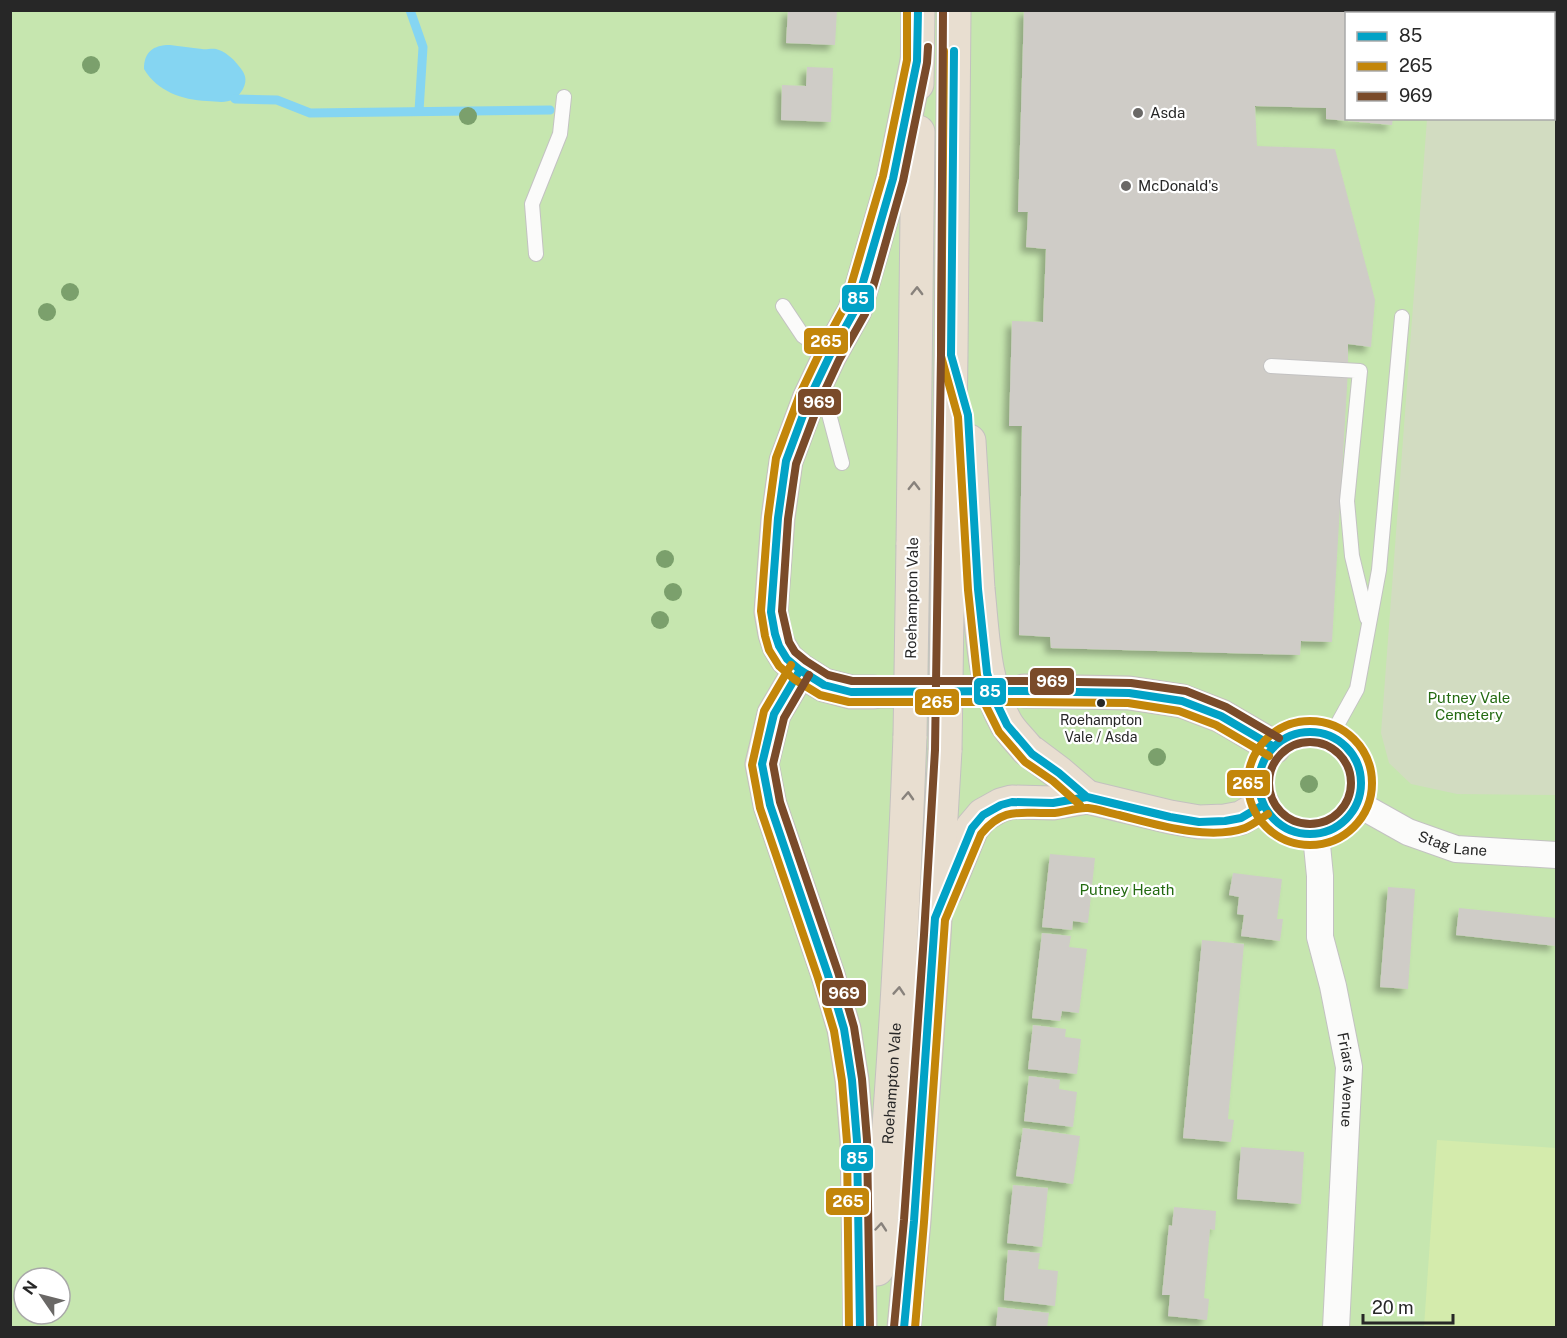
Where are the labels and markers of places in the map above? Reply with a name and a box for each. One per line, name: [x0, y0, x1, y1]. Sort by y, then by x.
place label: Asda: [1150, 104, 1185, 121]
marker: Asda: [1131, 106, 1145, 120]
place label: McDonald's: [1138, 177, 1218, 194]
marker: McDonald's: [1119, 179, 1133, 193]
marker: Roehampton Vale / Asda: [1095, 697, 1107, 709]
place label: Roehampton Vale / Asda: [1060, 712, 1142, 745]

